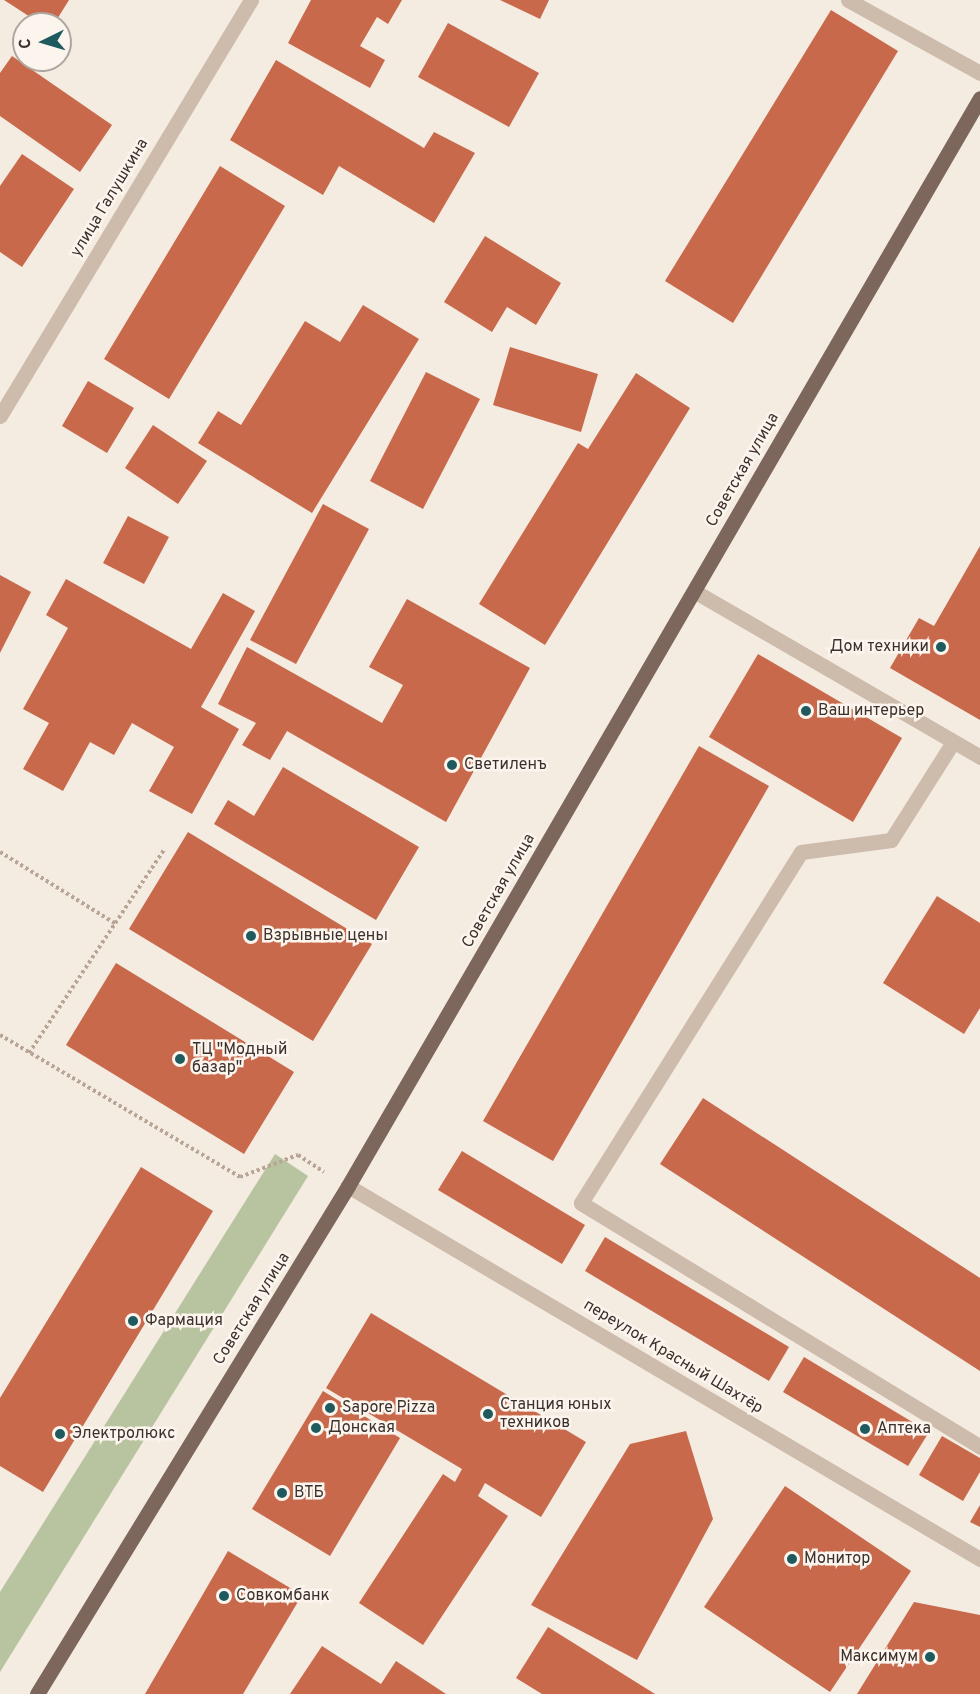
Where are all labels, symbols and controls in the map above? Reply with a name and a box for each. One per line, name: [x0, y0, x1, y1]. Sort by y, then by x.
north arrow: [12, 12, 72, 72]
text: С: [16, 37, 36, 49]
street label: улица Галушкина: [67, 135, 153, 261]
street label: Советская улица: [702, 409, 784, 531]
place label: Дом техники: [830, 637, 929, 657]
marker: Дом техники: [934, 640, 948, 654]
place label: Ваш интерьер: [818, 701, 924, 721]
marker: Ваш интерьер: [799, 704, 813, 718]
place label: Светиленъ: [464, 755, 547, 775]
marker: Светиленъ: [445, 758, 459, 772]
street label: Советская улица: [458, 830, 540, 952]
place label: Взрывные цены: [263, 926, 388, 946]
marker: Взрывные цены: [244, 929, 258, 943]
place label: ТЦ "Модный базар": [192, 1040, 287, 1078]
marker: ТЦ "Модный базар": [173, 1052, 187, 1066]
street label: Советская улица: [210, 1249, 294, 1369]
street label: переулок Красный Шахтёр: [580, 1296, 766, 1418]
place label: Фармация: [145, 1311, 223, 1331]
marker: Фармация: [126, 1314, 140, 1328]
place label: Станция юных техников: [500, 1395, 611, 1433]
place label: Sapore Pizza: [342, 1398, 435, 1418]
marker: Sapore Pizza: [323, 1401, 337, 1415]
marker: Станция юных техников: [481, 1407, 495, 1421]
place label: Донская: [328, 1418, 395, 1438]
place label: Аптека: [877, 1419, 931, 1439]
marker: Донская: [309, 1421, 323, 1435]
marker: Аптека: [858, 1422, 872, 1436]
place label: Электролюкс: [72, 1424, 175, 1444]
marker: Электролюкс: [53, 1427, 67, 1441]
place label: ВТБ: [294, 1483, 324, 1503]
marker: ВТБ: [275, 1486, 289, 1500]
place label: Монитор: [804, 1549, 870, 1569]
marker: Монитор: [785, 1552, 799, 1566]
place label: Совкомбанк: [236, 1586, 330, 1606]
marker: Совкомбанк: [217, 1589, 231, 1603]
place label: Максимум: [840, 1647, 918, 1667]
marker: Максимум: [923, 1650, 937, 1664]

